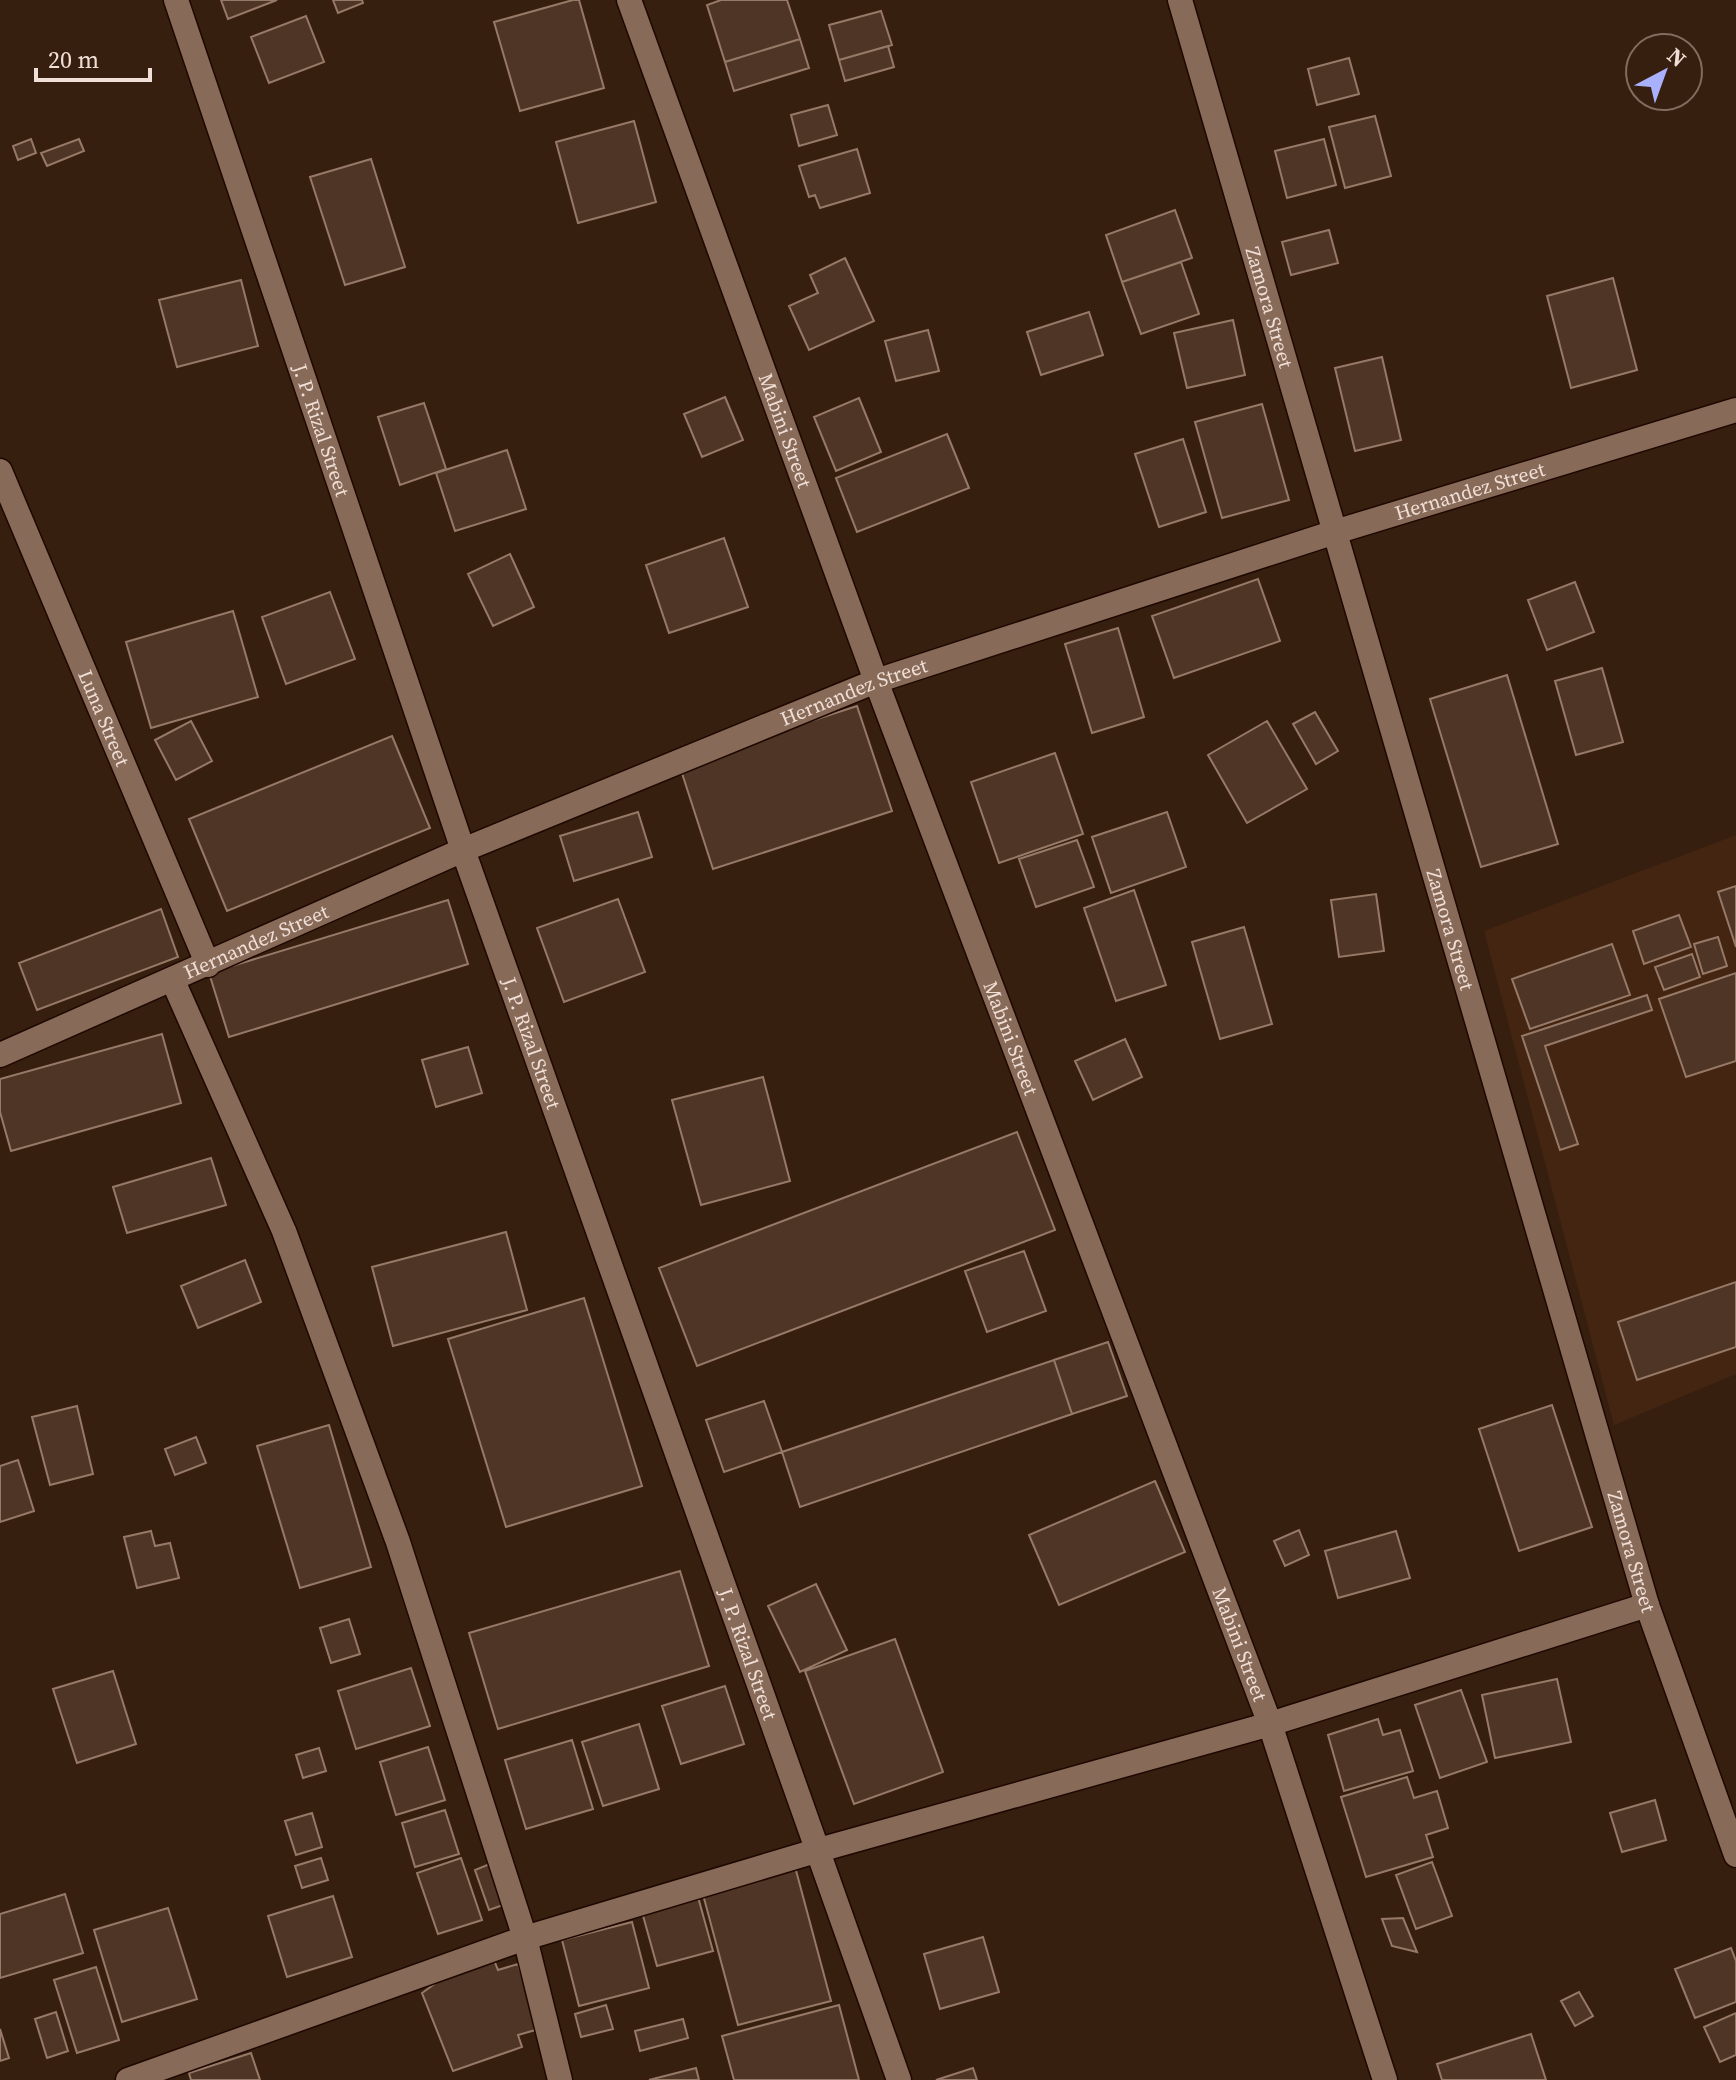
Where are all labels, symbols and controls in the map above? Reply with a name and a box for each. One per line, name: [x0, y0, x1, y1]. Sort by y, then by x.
scale bar: [36, 32, 150, 82]
north arrow: [1624, 32, 1704, 112]
text: N: [1661, 40, 1693, 73]
text: 20 m: [48, 43, 99, 76]
street label: Zamora Street: [1239, 243, 1300, 372]
street label: J. P. Rizal Street: [286, 359, 357, 501]
street label: Mabini Street: [752, 369, 819, 492]
street label: Hernandez Street: [1391, 455, 1549, 527]
street label: Hernandez Street: [776, 651, 931, 733]
street label: Luna Street: [71, 666, 137, 771]
street label: Zamora Street: [1420, 866, 1481, 994]
street label: Hernandez Street: [179, 897, 333, 986]
street label: J. P. Rizal Street: [495, 972, 568, 1113]
street label: Mabini Street: [977, 977, 1045, 1099]
street label: Zamora Street: [1601, 1488, 1663, 1617]
street label: J. P. Rizal Street: [711, 1583, 784, 1724]
street label: Mabini Street: [1206, 1583, 1274, 1706]

